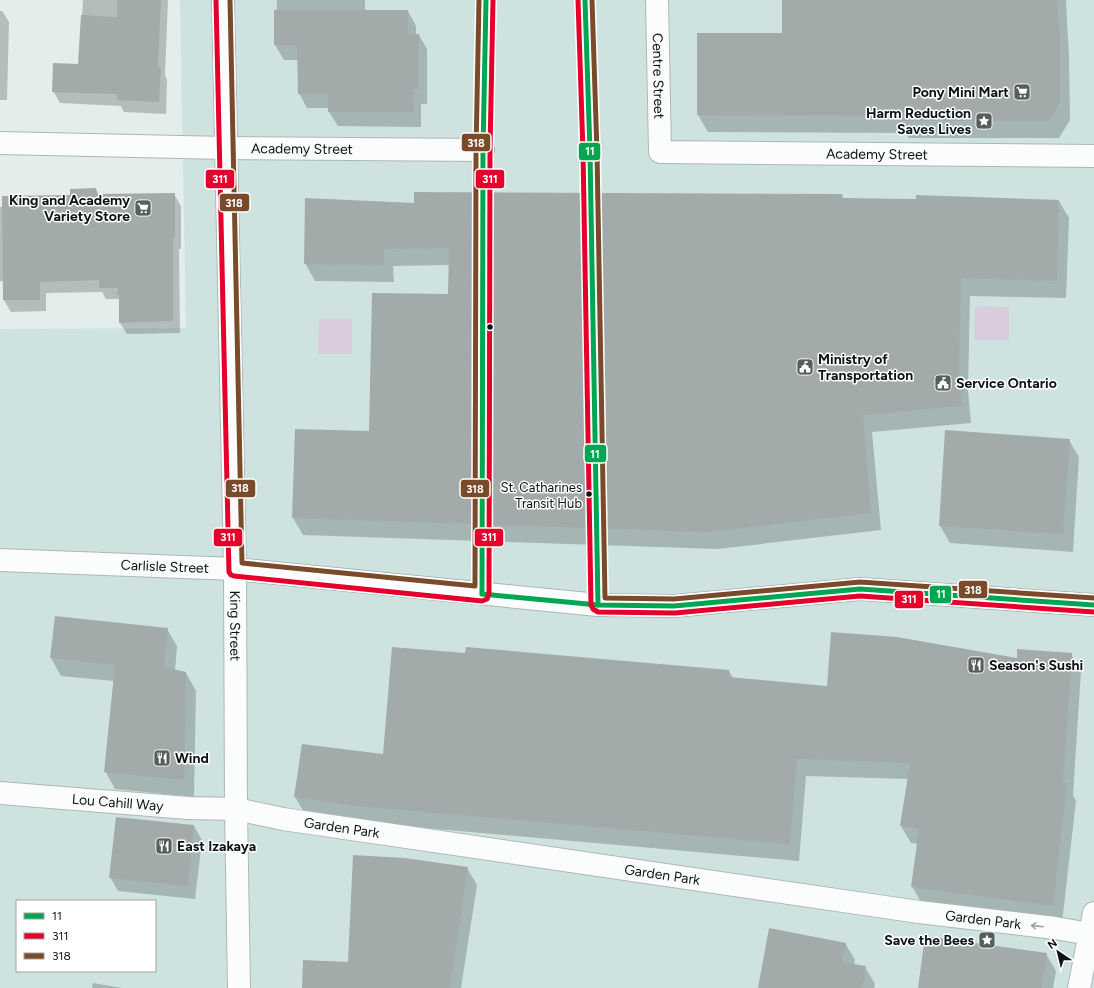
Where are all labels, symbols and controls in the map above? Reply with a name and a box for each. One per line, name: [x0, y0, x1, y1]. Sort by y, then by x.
street label: Centre Street: [649, 33, 667, 119]
supermarket icon: Pony Mini Mart: [1012, 82, 1032, 102]
place label: Pony Mini Mart: [912, 84, 1009, 101]
place label: Harm Reduction Saves Lives: [866, 105, 971, 138]
place icon: Harm Reduction Saves Lives: [974, 111, 994, 131]
line badge: 318: [461, 133, 491, 152]
text: 318: [467, 137, 485, 150]
street label: Academy Street: [251, 140, 353, 158]
line badge: 11: [578, 142, 601, 161]
text: 11: [585, 145, 595, 158]
street label: Academy Street: [826, 146, 928, 163]
line badge: 311: [205, 169, 235, 189]
line badge: 311: [475, 169, 505, 189]
text: 311: [212, 173, 228, 186]
text: 311: [482, 173, 498, 186]
place label: King and Academy Variety Store: [9, 192, 131, 225]
line badge: 318: [219, 193, 250, 212]
text: 318: [225, 197, 243, 210]
supermarket icon: King and Academy Variety Store: [133, 198, 153, 218]
unlabelled marker: [485, 322, 495, 332]
place label: Ministry of Transportation: [818, 351, 913, 384]
public building icon: Ministry of Transportation: [795, 357, 815, 377]
public building icon: Service Ontario: [933, 373, 953, 393]
place label: Service Ontario: [956, 375, 1057, 392]
line badge: 11: [584, 444, 607, 463]
text: 11: [590, 448, 600, 461]
line badge: 318: [225, 479, 256, 498]
line badge: 318: [460, 479, 490, 498]
place label: St. Catharines Transit Hub: [501, 480, 582, 511]
text: 318: [231, 482, 249, 495]
text: 318: [466, 483, 484, 496]
marker: St. Catharines Transit Hub: [584, 489, 594, 499]
line badge: 311: [213, 528, 243, 547]
line badge: 311: [474, 528, 504, 547]
text: 311: [220, 531, 236, 544]
text: 311: [481, 531, 497, 544]
street label: Carlisle Street: [120, 557, 209, 577]
line badge: 318: [958, 580, 988, 599]
text: 318: [964, 584, 982, 597]
line badge: 11: [929, 585, 952, 604]
text: 11: [936, 588, 946, 601]
line badge: 311: [894, 590, 924, 609]
street label: King Street: [226, 591, 243, 661]
text: 311: [901, 593, 917, 606]
restaurant icon: Season's Sushi: [966, 655, 986, 675]
place label: Season's Sushi: [989, 657, 1083, 674]
restaurant icon: Wind: [152, 748, 172, 768]
place label: Wind: [175, 750, 209, 767]
street label: Lou Cahill Way: [71, 791, 165, 815]
street label: Garden Park: [303, 814, 381, 842]
restaurant icon: East Izakaya: [154, 836, 174, 856]
place label: East Izakaya: [177, 838, 256, 855]
street label: Garden Park: [623, 861, 701, 889]
legend: [16, 900, 156, 972]
street label: Garden Park: [944, 907, 1022, 933]
text: 11: [52, 909, 62, 923]
one-way arrow: [1031, 922, 1044, 930]
text: 311: [52, 929, 68, 943]
place icon: Save the Bees: [977, 930, 997, 950]
place label: Save the Bees: [884, 932, 974, 949]
north arrow: [1038, 932, 1078, 972]
text: N: [1045, 936, 1060, 952]
text: 318: [52, 949, 71, 963]

